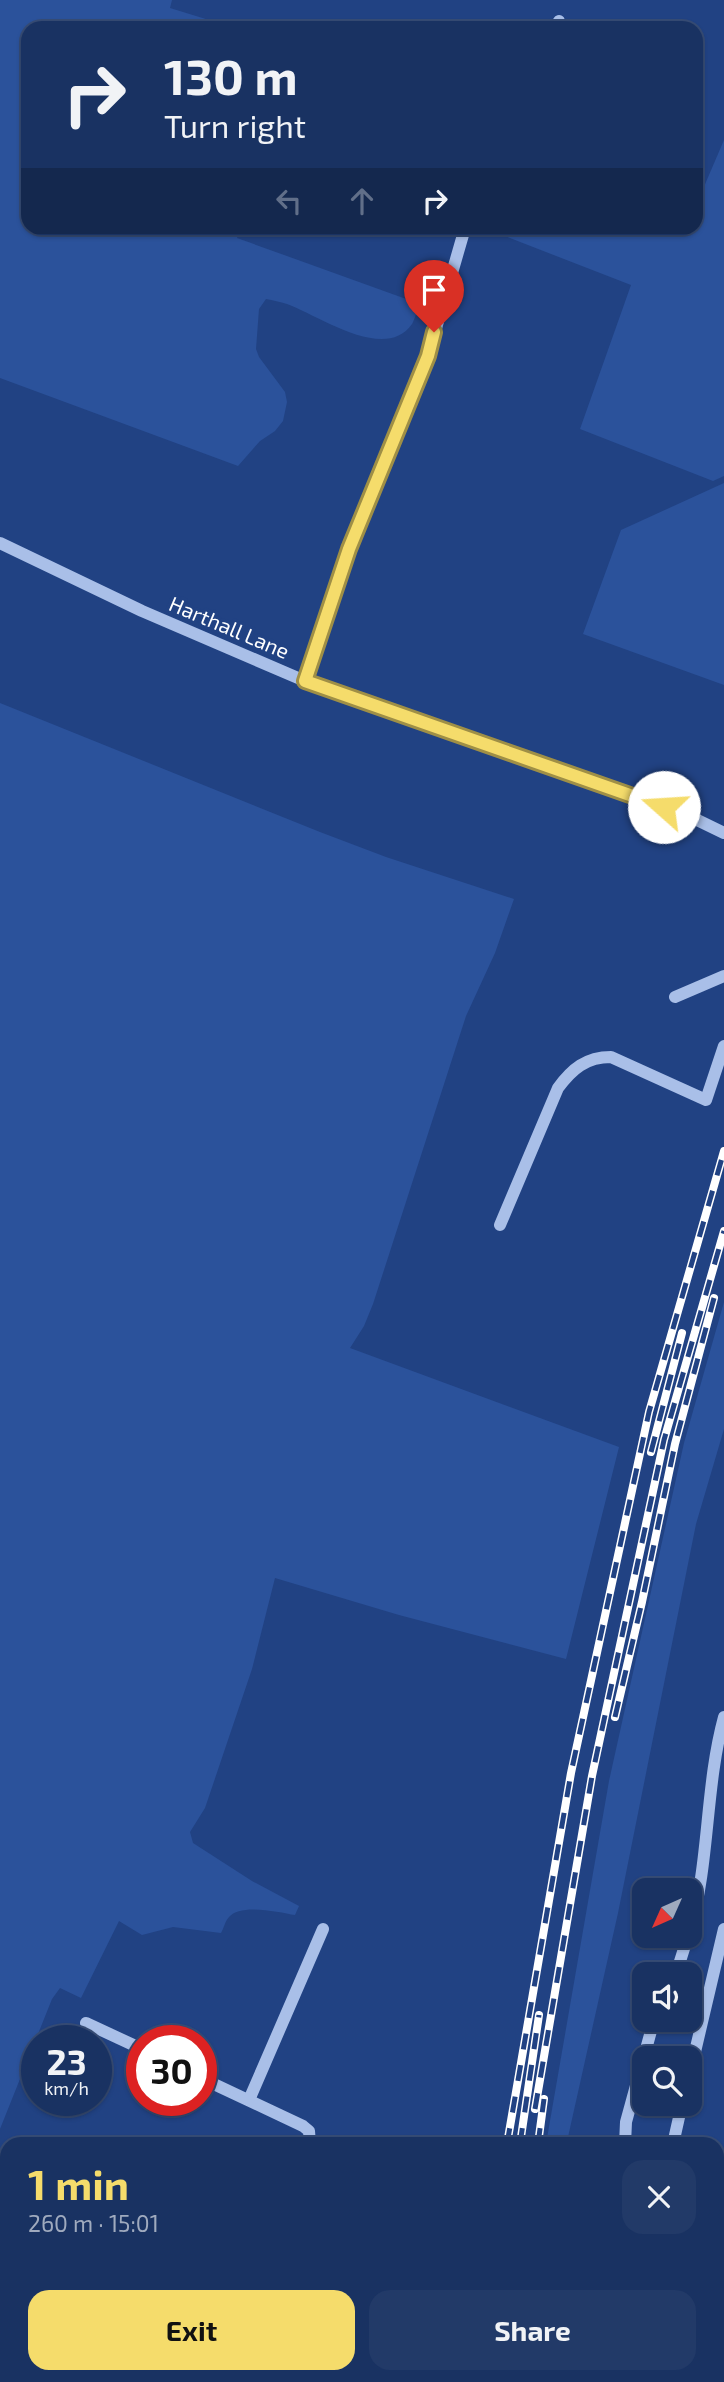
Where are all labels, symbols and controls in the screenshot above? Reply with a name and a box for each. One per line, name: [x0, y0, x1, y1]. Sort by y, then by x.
text: 130 m: [164, 46, 298, 105]
icon: right: [49, 49, 140, 140]
text: Turn right: [164, 106, 306, 144]
icon: left: [270, 182, 308, 220]
icon: ahead: [343, 182, 381, 220]
icon: right: [416, 182, 454, 220]
pin: [404, 260, 464, 332]
icon: arrive: [415, 271, 453, 309]
street label: Harthall Lane: [166, 590, 293, 663]
position arrow: [627, 770, 701, 844]
north arrow: [632, 1878, 702, 1948]
map controls: [632, 1878, 702, 2116]
button: sound: [632, 1962, 702, 2032]
speed limit sign: 30: [126, 2025, 217, 2116]
text: 23: [46, 2040, 87, 2082]
button: search: [632, 2046, 702, 2116]
text: km/h: [44, 2077, 89, 2099]
text: 1 min: [28, 2158, 129, 2208]
button: close: [622, 2160, 696, 2234]
text: 260 m · 15:01: [28, 2209, 159, 2237]
button: Exit: [28, 2290, 355, 2370]
button: Share: [369, 2290, 696, 2370]

